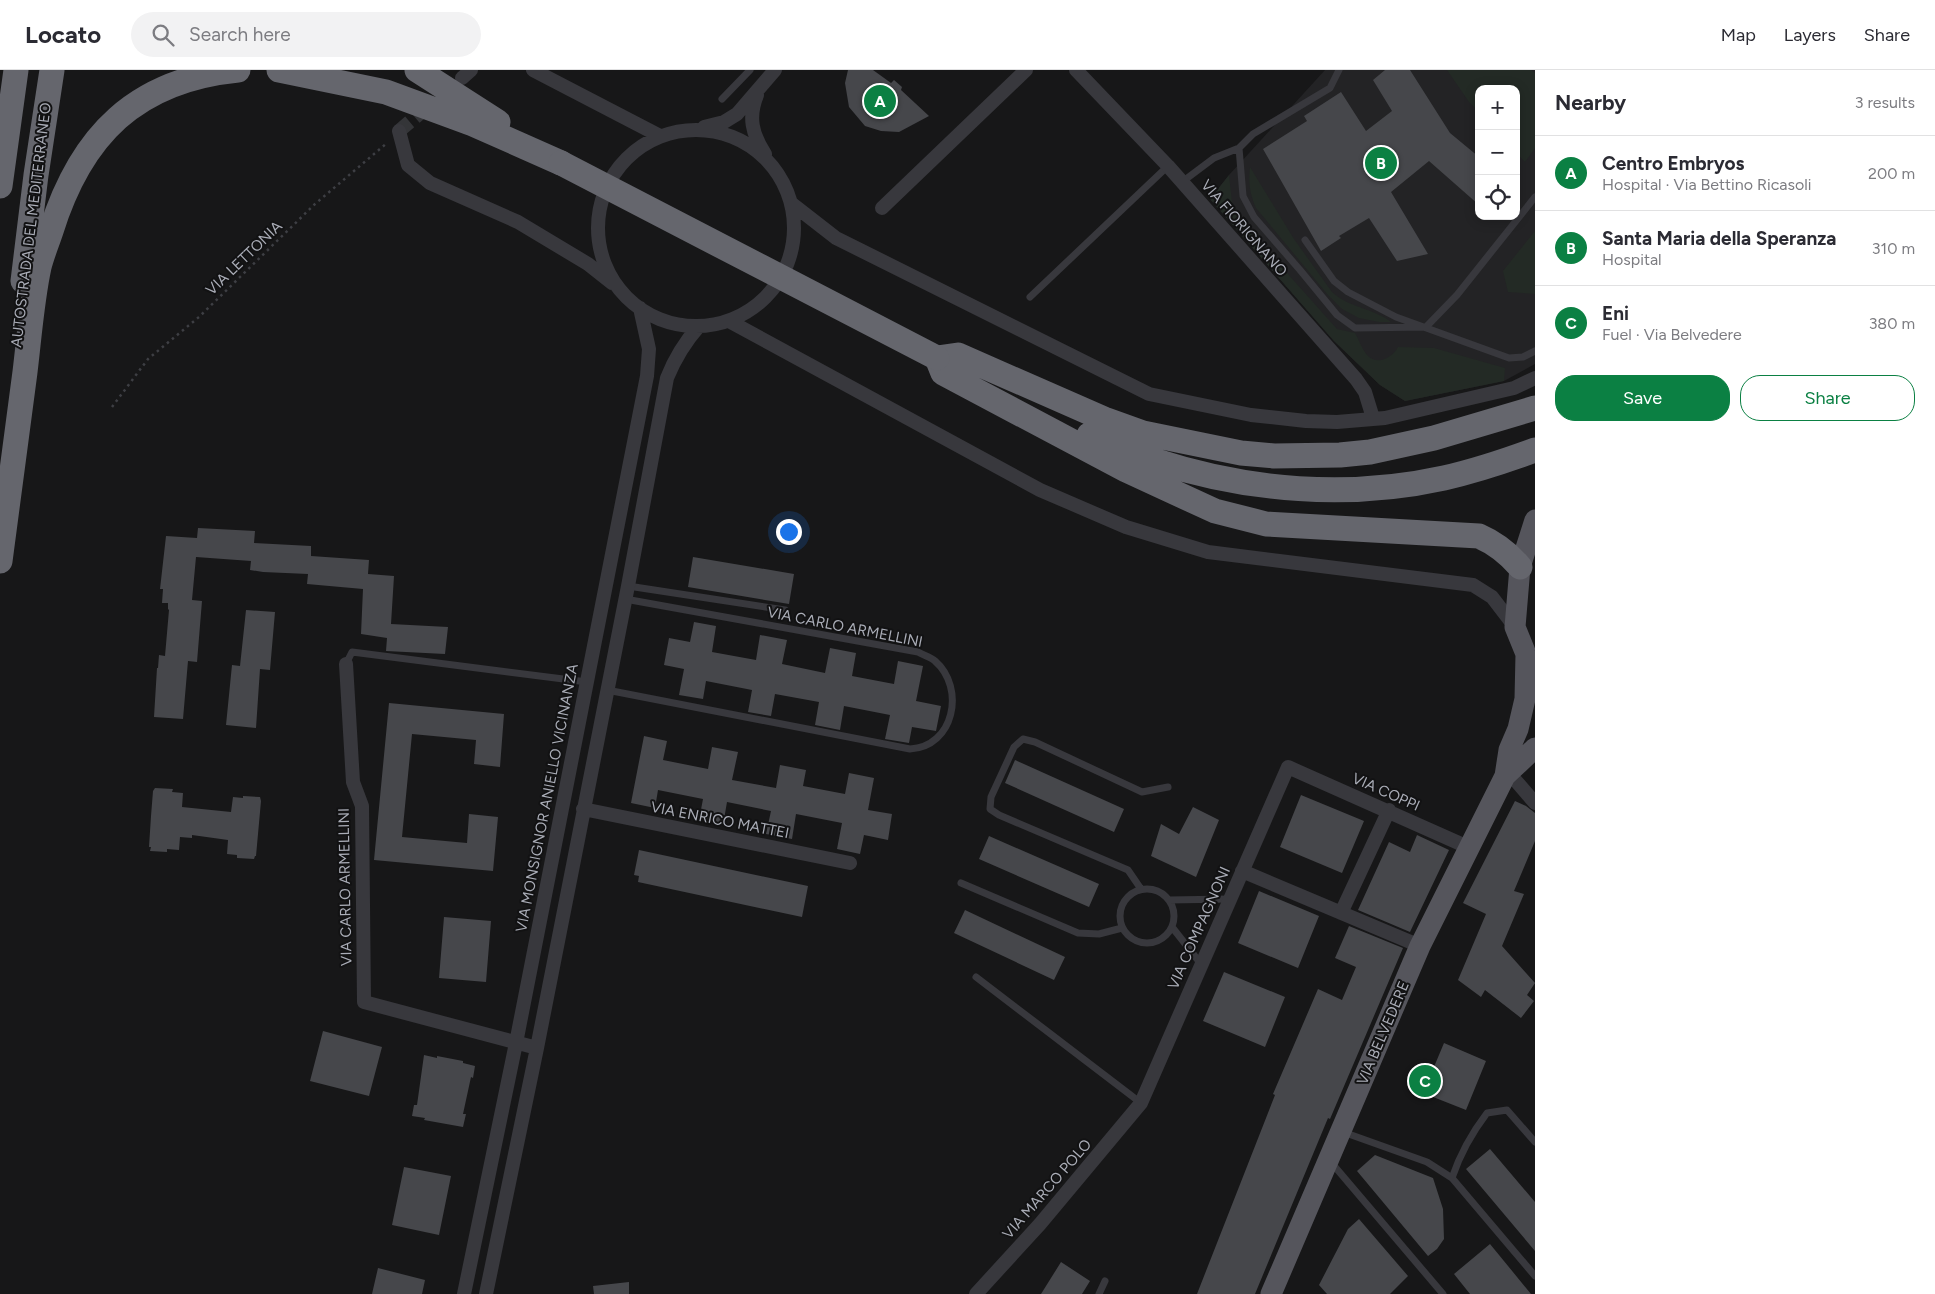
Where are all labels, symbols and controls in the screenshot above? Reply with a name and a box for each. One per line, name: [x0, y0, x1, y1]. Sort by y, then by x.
search box: [131, 12, 481, 57]
text: Locato: [25, 20, 101, 49]
icon: search: [149, 21, 177, 49]
text: Search here: [189, 23, 291, 46]
text: Map: [1721, 24, 1756, 46]
text: Layers: [1784, 24, 1836, 46]
text: Share: [1864, 24, 1910, 46]
pin: A: [864, 82, 896, 120]
map controls: [1475, 85, 1520, 220]
button: +: [1475, 85, 1520, 130]
text: Nearby: [1555, 90, 1626, 115]
text: 3 results: [1855, 93, 1915, 112]
street label: AUTOSTRADA DEL MEDITERRANEO: [7, 101, 55, 349]
button: −: [1475, 130, 1520, 175]
pin: B: [1365, 144, 1397, 182]
text: Centro Embryos: [1602, 152, 1744, 175]
text: A: [1565, 164, 1577, 183]
text: 200 m: [1868, 164, 1915, 183]
button: locate: [1475, 175, 1520, 220]
text: Hospital · Via Bettino Ricasoli: [1602, 175, 1811, 194]
street label: VIA FIORIGNANO: [1197, 176, 1291, 280]
street label: VIA LETTONIA: [202, 217, 286, 299]
text: Santa Maria della Speranza: [1602, 227, 1836, 250]
text: B: [1566, 239, 1576, 258]
text: 310 m: [1872, 239, 1915, 258]
text: Hospital: [1602, 250, 1662, 269]
text: Eni: [1602, 302, 1629, 325]
text: C: [1565, 314, 1577, 333]
text: 380 m: [1869, 314, 1915, 333]
text: Fuel · Via Belvedere: [1602, 325, 1742, 344]
button: Save: [1555, 375, 1730, 421]
button: Share: [1740, 375, 1915, 421]
your location: [776, 519, 802, 545]
street label: VIA CARLO ARMELLINI: [766, 603, 924, 651]
street label: VIA MONSIGNOR ANIELLO VICINANZA: [512, 662, 582, 934]
street label: VIA COPPI: [1349, 769, 1423, 815]
street label: VIA ENRICO MATTEI: [649, 798, 791, 842]
street label: VIA CARLO ARMELLINI: [335, 808, 355, 966]
street label: VIA COMPAGNONI: [1164, 864, 1234, 992]
street label: VIA BELVEDERE: [1353, 978, 1413, 1088]
pin: C: [1409, 1062, 1441, 1100]
street label: VIA MARCO POLO: [999, 1135, 1095, 1243]

